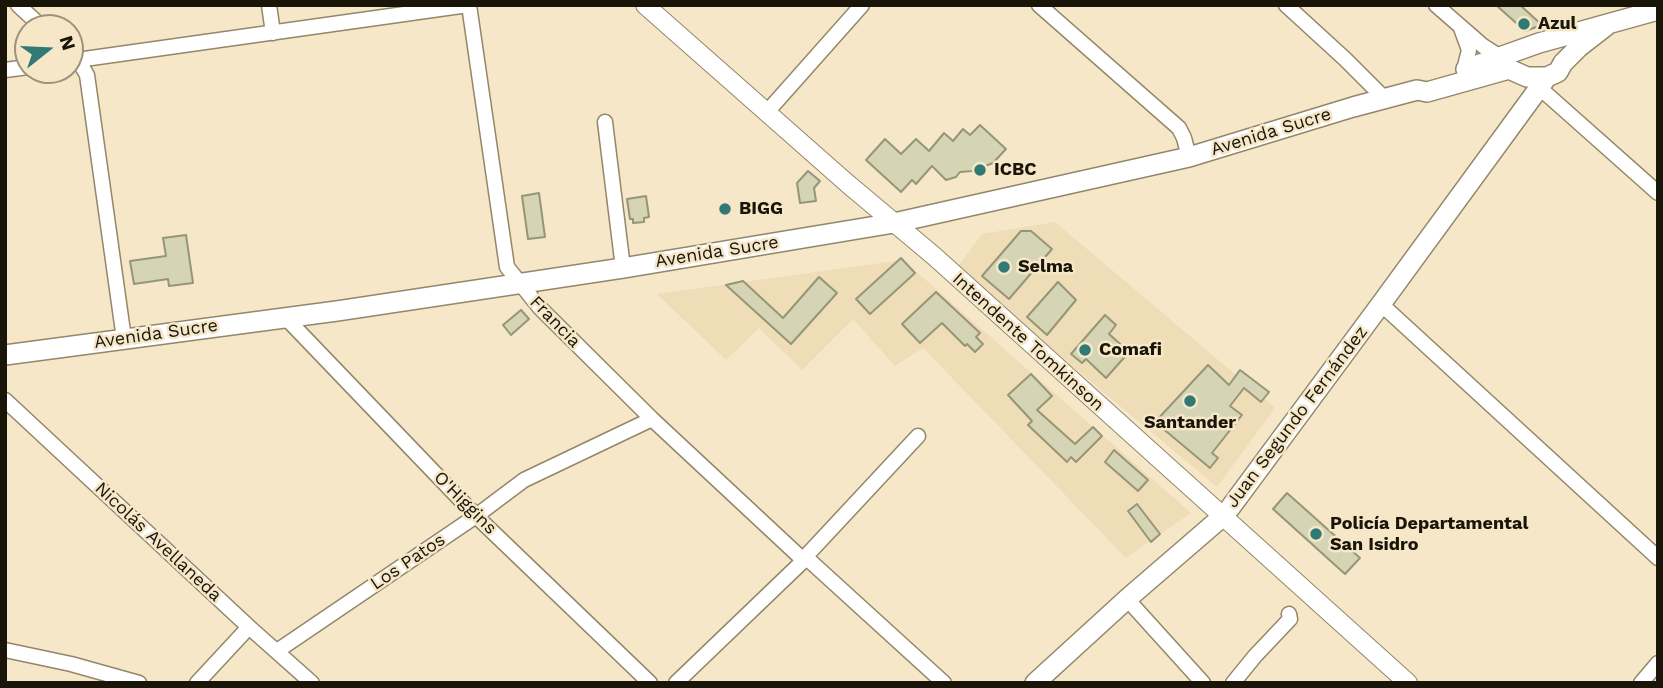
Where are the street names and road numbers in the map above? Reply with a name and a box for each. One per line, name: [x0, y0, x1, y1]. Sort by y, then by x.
street label: Avenida Sucre: [1208, 103, 1334, 161]
street label: Avenida Sucre: [654, 232, 780, 272]
street label: Intendente Tomkinson: [948, 268, 1108, 416]
street label: Francia: [525, 292, 585, 352]
street label: Avenida Sucre: [93, 315, 219, 353]
street label: Juan Segundo Fernández: [1222, 322, 1372, 512]
street label: O'Higgins: [429, 467, 501, 539]
street label: Nicolás Avellaneda: [90, 478, 226, 606]
street label: Los Patos: [366, 529, 450, 595]

